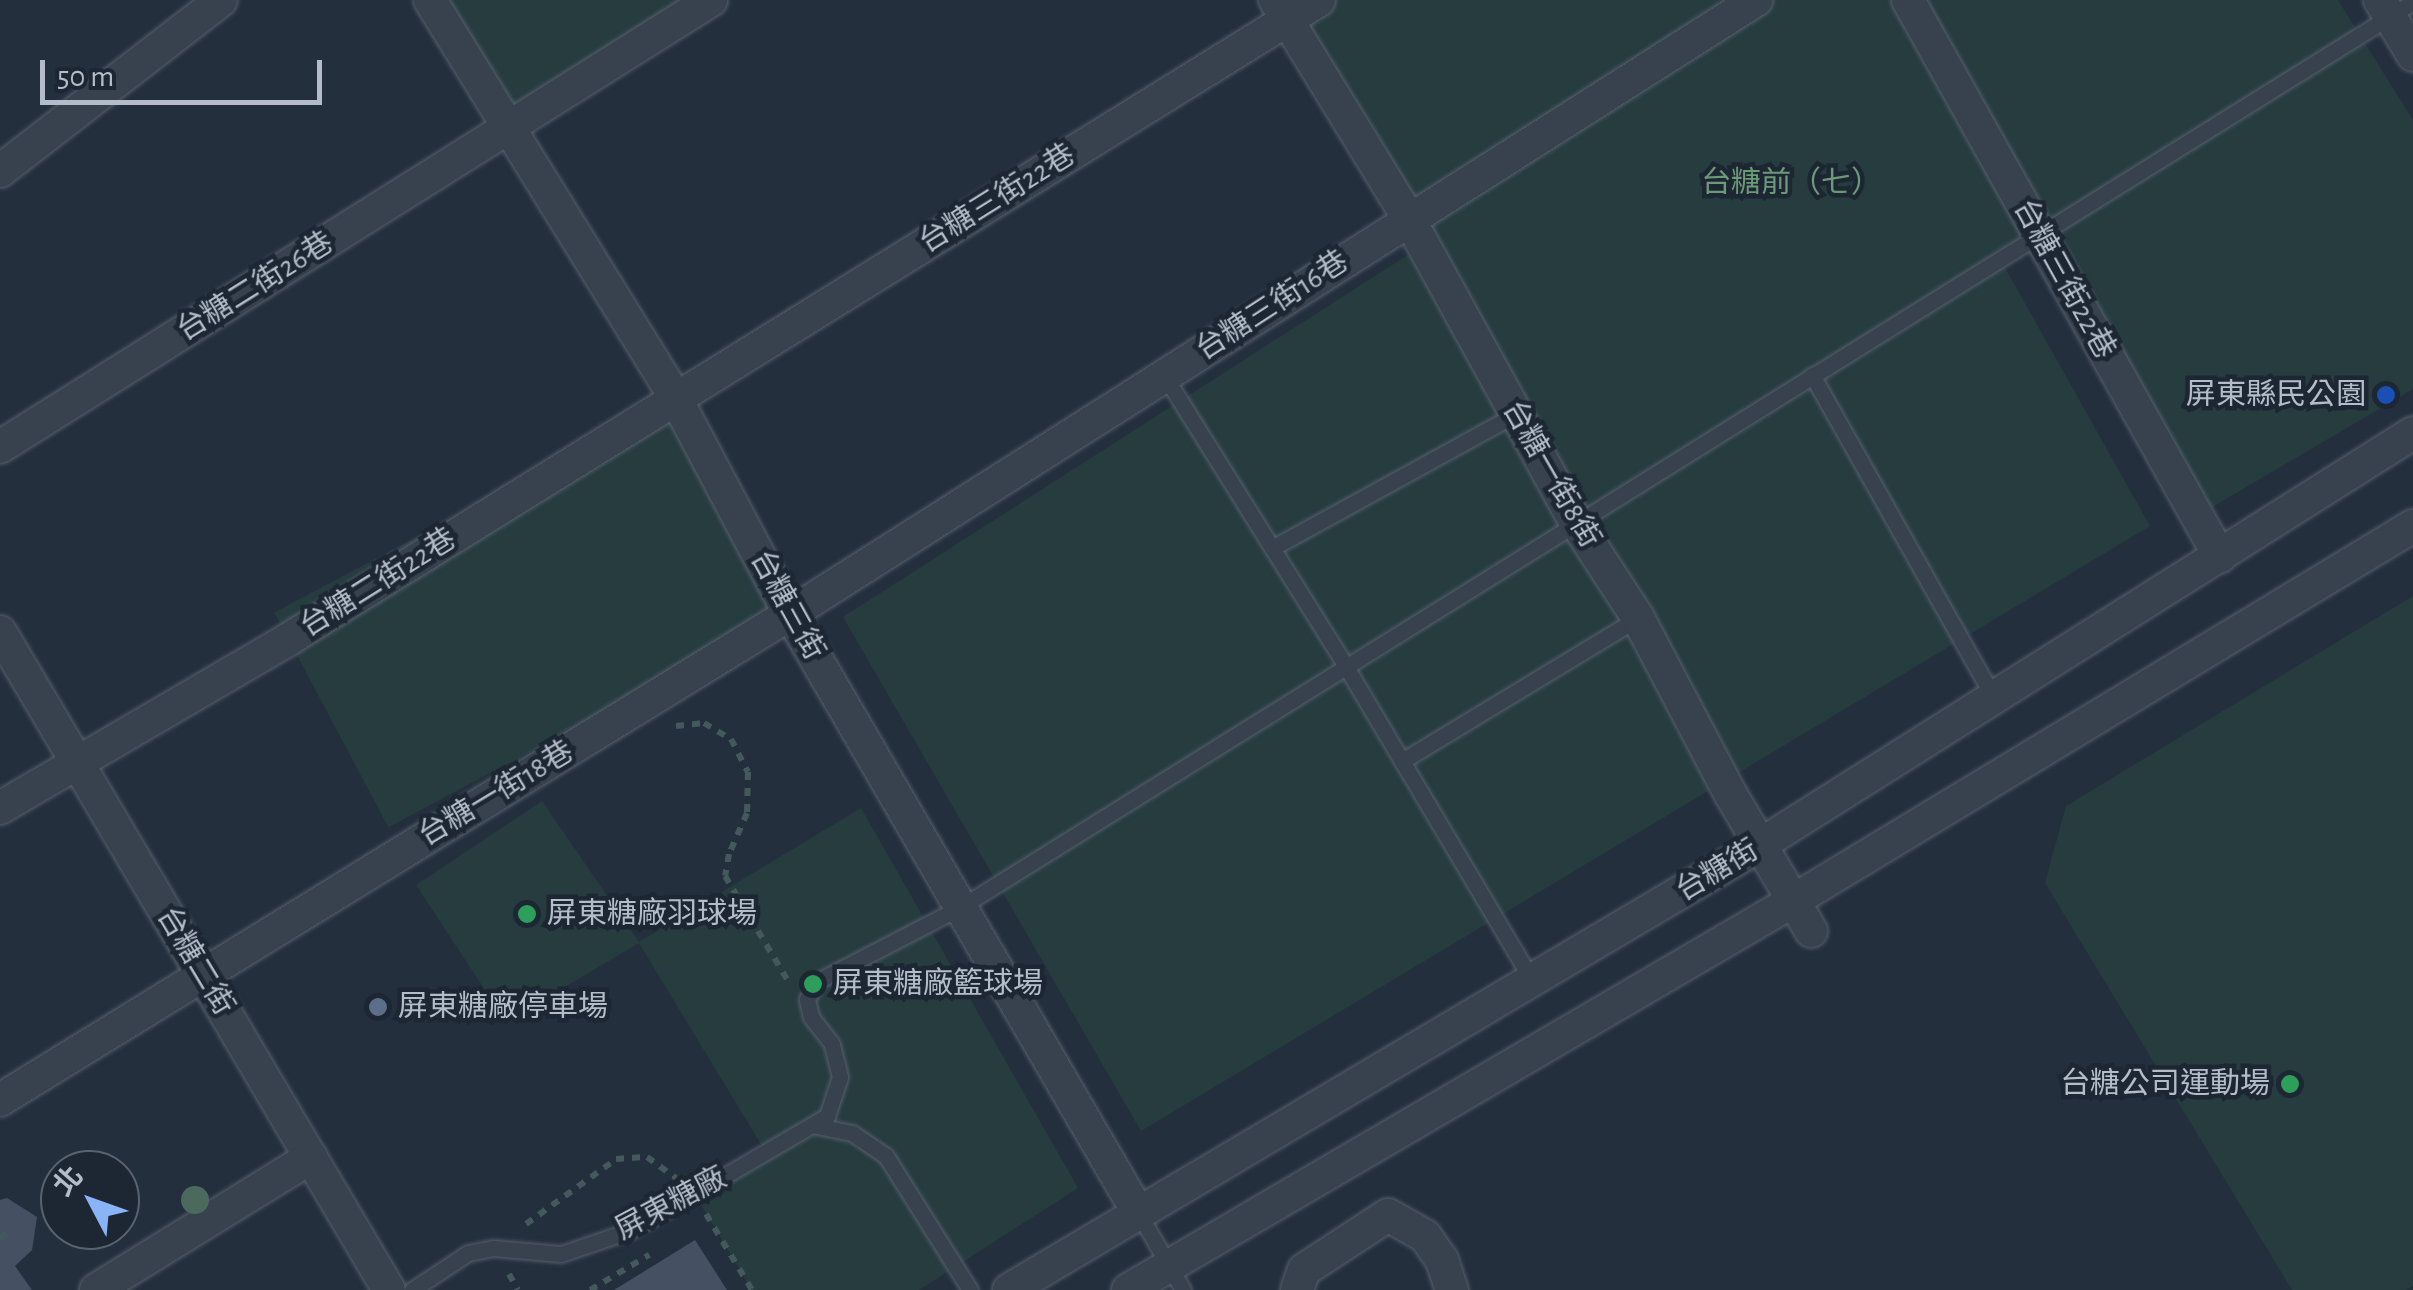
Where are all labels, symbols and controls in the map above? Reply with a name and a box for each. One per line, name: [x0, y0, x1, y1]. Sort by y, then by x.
scale bar: [45, 40, 328, 102]
text: 50 m: [57, 62, 114, 92]
street label: 台糖三街22巷: [912, 137, 1082, 261]
park label: 台糖前（七）: [1701, 165, 1881, 201]
street label: 台糖三街22巷: [2005, 193, 2123, 365]
street label: 台糖二街26巷: [170, 225, 340, 349]
street label: 台糖三街16巷: [1189, 243, 1355, 369]
place label: 屏東縣民公園: [2186, 377, 2366, 413]
marker: 屏東縣民公園: [2375, 384, 2397, 406]
street label: 台糖一街8街: [1494, 394, 1608, 554]
street label: 台糖二街22巷: [293, 521, 463, 645]
street label: 台糖三街: [742, 544, 832, 666]
street label: 台糖一街18巷: [412, 734, 580, 854]
street label: 台糖街: [1669, 832, 1765, 910]
place label: 屏東糖廠羽球場: [547, 896, 757, 932]
street label: 台糖二街: [149, 900, 241, 1022]
marker: 屏東糖廠羽球場: [516, 903, 538, 925]
place label: 屏東糖廠籃球場: [833, 966, 1043, 1002]
marker: 屏東糖廠籃球場: [802, 973, 824, 995]
place label: 屏東糖廠停車場: [398, 989, 608, 1025]
marker: 屏東糖廠停車場: [367, 996, 389, 1018]
place label: 台糖公司運動場: [2060, 1066, 2270, 1102]
marker: 台糖公司運動場: [2279, 1073, 2301, 1095]
north arrow: [40, 1150, 140, 1250]
street label: 屏東糖廠: [610, 1160, 732, 1248]
text: 北: [49, 1162, 89, 1201]

